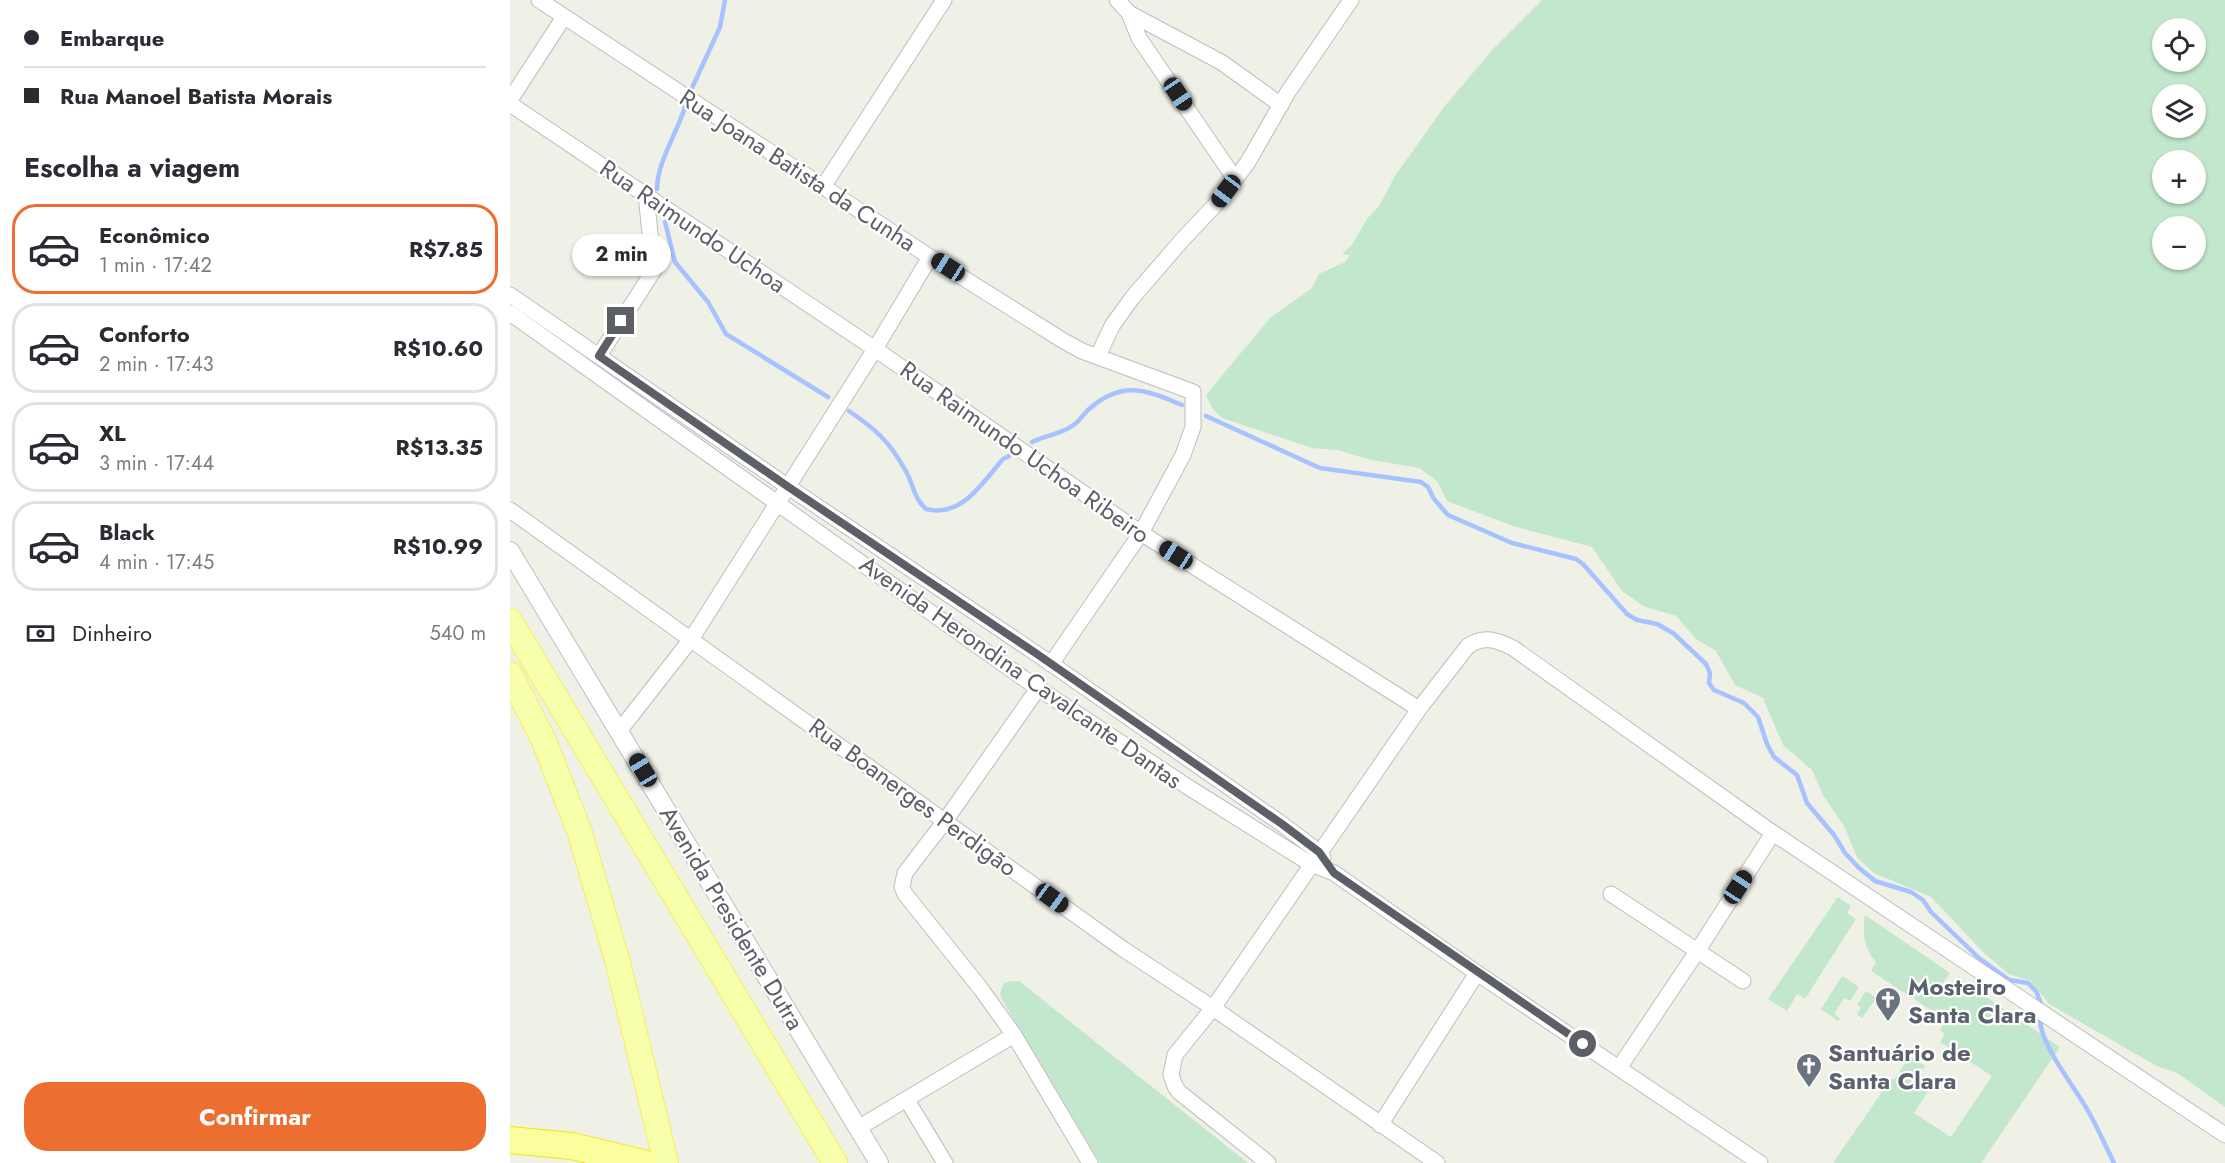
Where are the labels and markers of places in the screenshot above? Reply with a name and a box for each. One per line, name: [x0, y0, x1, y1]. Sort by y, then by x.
place label: Mosteiro Santa Clara: [1908, 969, 2037, 1032]
church icon: Mosteiro Santa Clara: [1873, 985, 1903, 1023]
place label: Santuário de Santa Clara: [1828, 1035, 1971, 1098]
church icon: Santuário de Santa Clara: [1794, 1051, 1824, 1089]

